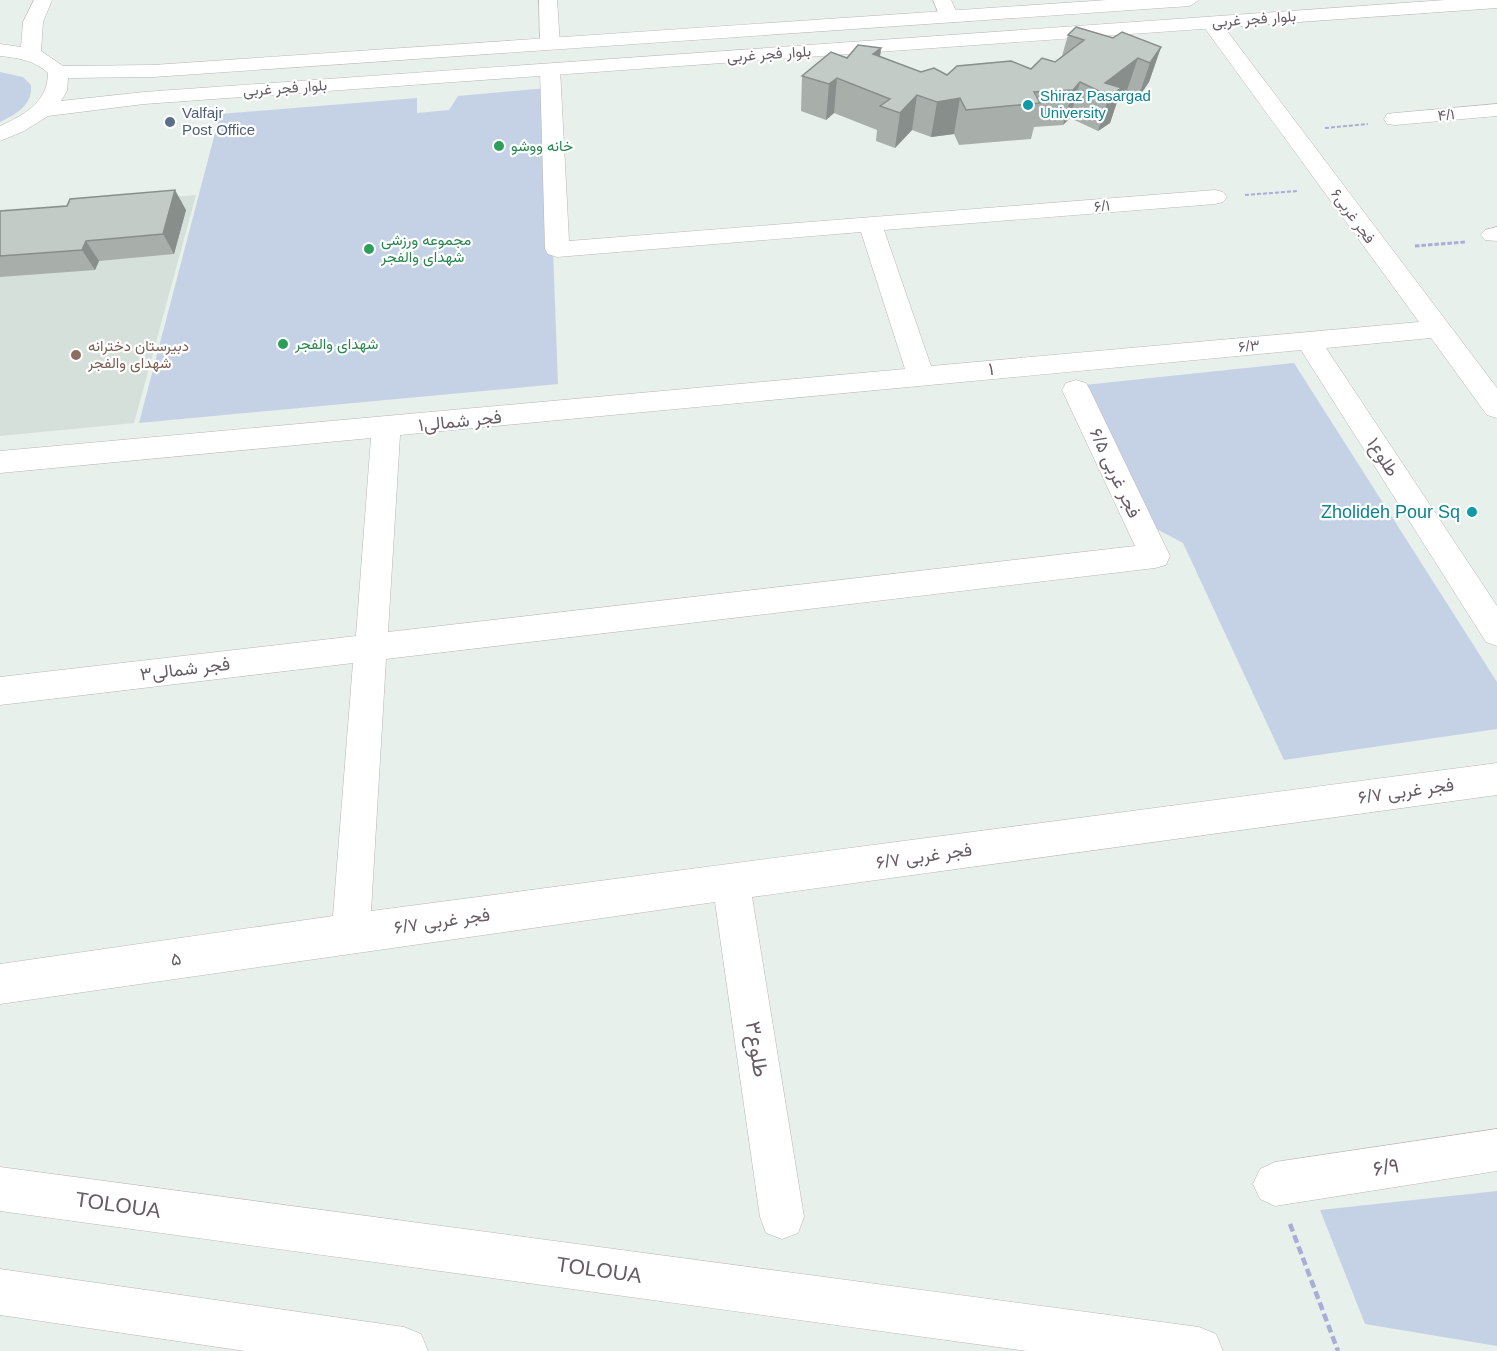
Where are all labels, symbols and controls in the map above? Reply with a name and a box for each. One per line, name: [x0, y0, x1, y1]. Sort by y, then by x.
street label: بلوار فجر غربی: [1211, 7, 1297, 32]
street label: بلوار فجر غربی: [726, 42, 812, 67]
street label: بلوار فجر غربی: [242, 76, 328, 101]
place label: Shiraz Pasargad University: [1040, 87, 1151, 121]
marker: Shiraz Pasargad University: [1021, 98, 1035, 112]
place label: Valfajr Post Office: [182, 104, 255, 138]
street label: ۴/۱: [1437, 105, 1455, 124]
marker: Valfajr Post Office: [163, 115, 177, 129]
place label: خانه ووشو: [511, 137, 573, 155]
marker: خانه ووشو: [492, 139, 506, 153]
street label: فجر غربی۶: [1326, 185, 1379, 248]
street label: ۶/۱: [1093, 196, 1111, 215]
place label: مجموعه ورزشی شهدای والفجر: [380, 231, 471, 267]
marker: مجموعه ورزشی شهدای والفجر: [362, 242, 376, 256]
place label: شهدای والفجر: [294, 335, 379, 354]
street label: ۶/۳: [1238, 336, 1260, 355]
place label: دبیرستان دخترانه شهدای والفجر: [87, 337, 189, 373]
marker: شهدای والفجر: [276, 337, 290, 351]
marker: دبیرستان دخترانه شهدای والفجر: [69, 348, 83, 362]
street label: ۱: [988, 359, 994, 379]
street label: فجر شمالی۱: [417, 407, 503, 436]
street label: ۶/۵ فجر غربی: [1085, 425, 1144, 521]
street label: طلوع۱: [1362, 434, 1403, 481]
place label: Zholideh Pour Sq: [1321, 502, 1460, 522]
marker: Zholideh Pour Sq: [1465, 505, 1479, 519]
street label: فجر شمالی۳: [139, 654, 231, 685]
street label: ۶/۷ فجر غربی: [1357, 774, 1455, 809]
street label: ۶/۷ فجر غربی: [875, 839, 973, 874]
street label: ۶/۷ فجر غربی: [393, 904, 491, 939]
street label: ۵: [169, 948, 183, 970]
street label: طلوع۳: [739, 1019, 773, 1079]
street label: ۶/۹: [1371, 1153, 1401, 1180]
street label: TOLOUA: [74, 1187, 162, 1222]
street label: TOLOUA: [555, 1252, 643, 1287]

